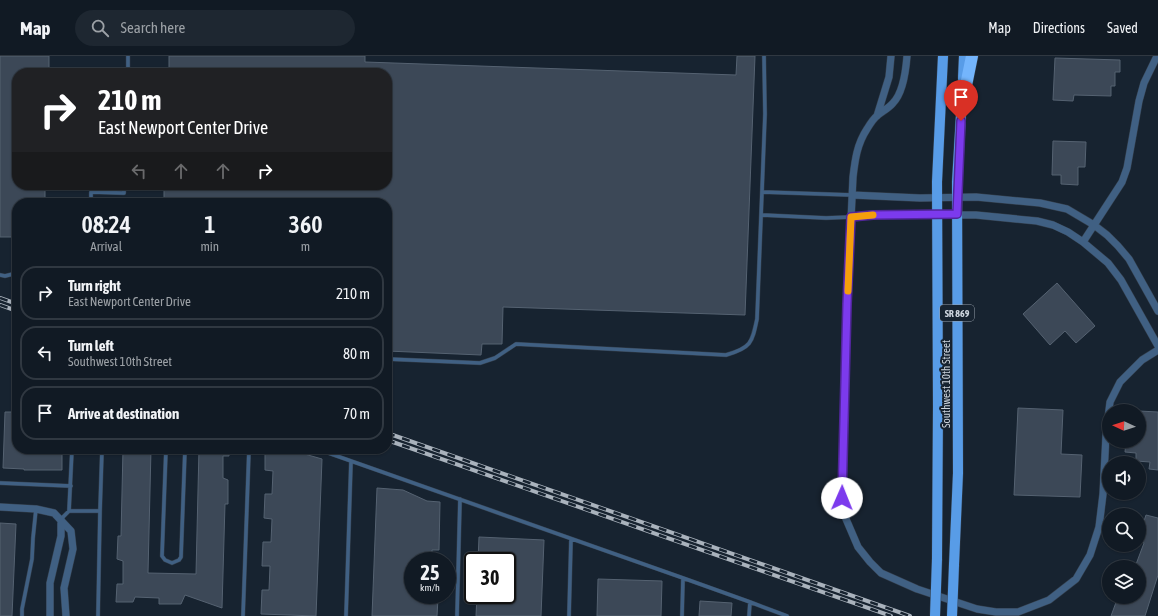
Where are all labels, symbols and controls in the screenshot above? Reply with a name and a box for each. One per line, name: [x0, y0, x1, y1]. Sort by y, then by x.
search box: [75, 10, 355, 46]
text: Map: [20, 17, 51, 39]
icon: search: [89, 17, 111, 39]
text: Search here: [121, 19, 185, 36]
text: Map: [988, 20, 1011, 36]
text: Directions: [1033, 20, 1085, 36]
text: Saved: [1107, 20, 1138, 36]
pin: [944, 80, 978, 121]
icon: right: [32, 84, 84, 136]
text: 210 m: [98, 84, 161, 116]
icon: arrive: [950, 86, 972, 108]
text: East Newport Center Drive: [98, 117, 268, 138]
icon: left: [128, 160, 150, 182]
icon: ahead: [170, 160, 192, 182]
icon: ahead: [212, 160, 234, 182]
icon: right: [254, 160, 276, 182]
text: 08:24: [82, 211, 131, 238]
text: 1: [204, 211, 215, 238]
text: 360: [289, 211, 322, 238]
text: Arrival: [90, 239, 122, 254]
text: min: [200, 239, 219, 254]
text: m: [301, 239, 310, 254]
text: Turn right: [68, 277, 121, 294]
icon: right: [34, 282, 56, 304]
text: 210 m: [336, 285, 370, 302]
text: East Newport Center Drive: [68, 294, 191, 309]
road number: SR 869: [940, 305, 974, 321]
text: Turn left: [68, 337, 114, 354]
street label: Southwest 10th Street: [940, 340, 952, 428]
icon: left: [34, 342, 56, 364]
text: 80 m: [343, 345, 370, 362]
text: Southwest 10th Street: [68, 354, 172, 369]
icon: arrive: [34, 402, 56, 424]
north arrow: [1102, 404, 1146, 448]
map controls: [1102, 404, 1146, 604]
text: Arrive at destination: [68, 405, 179, 422]
text: 70 m: [343, 405, 370, 422]
button: sound: [1102, 456, 1146, 500]
position arrow: [821, 477, 863, 519]
button: search: [1102, 508, 1146, 552]
speed limit sign: 30: [464, 552, 516, 604]
button: layers: [1102, 560, 1146, 604]
text: 25: [421, 561, 439, 584]
text: km/h: [420, 582, 440, 593]

